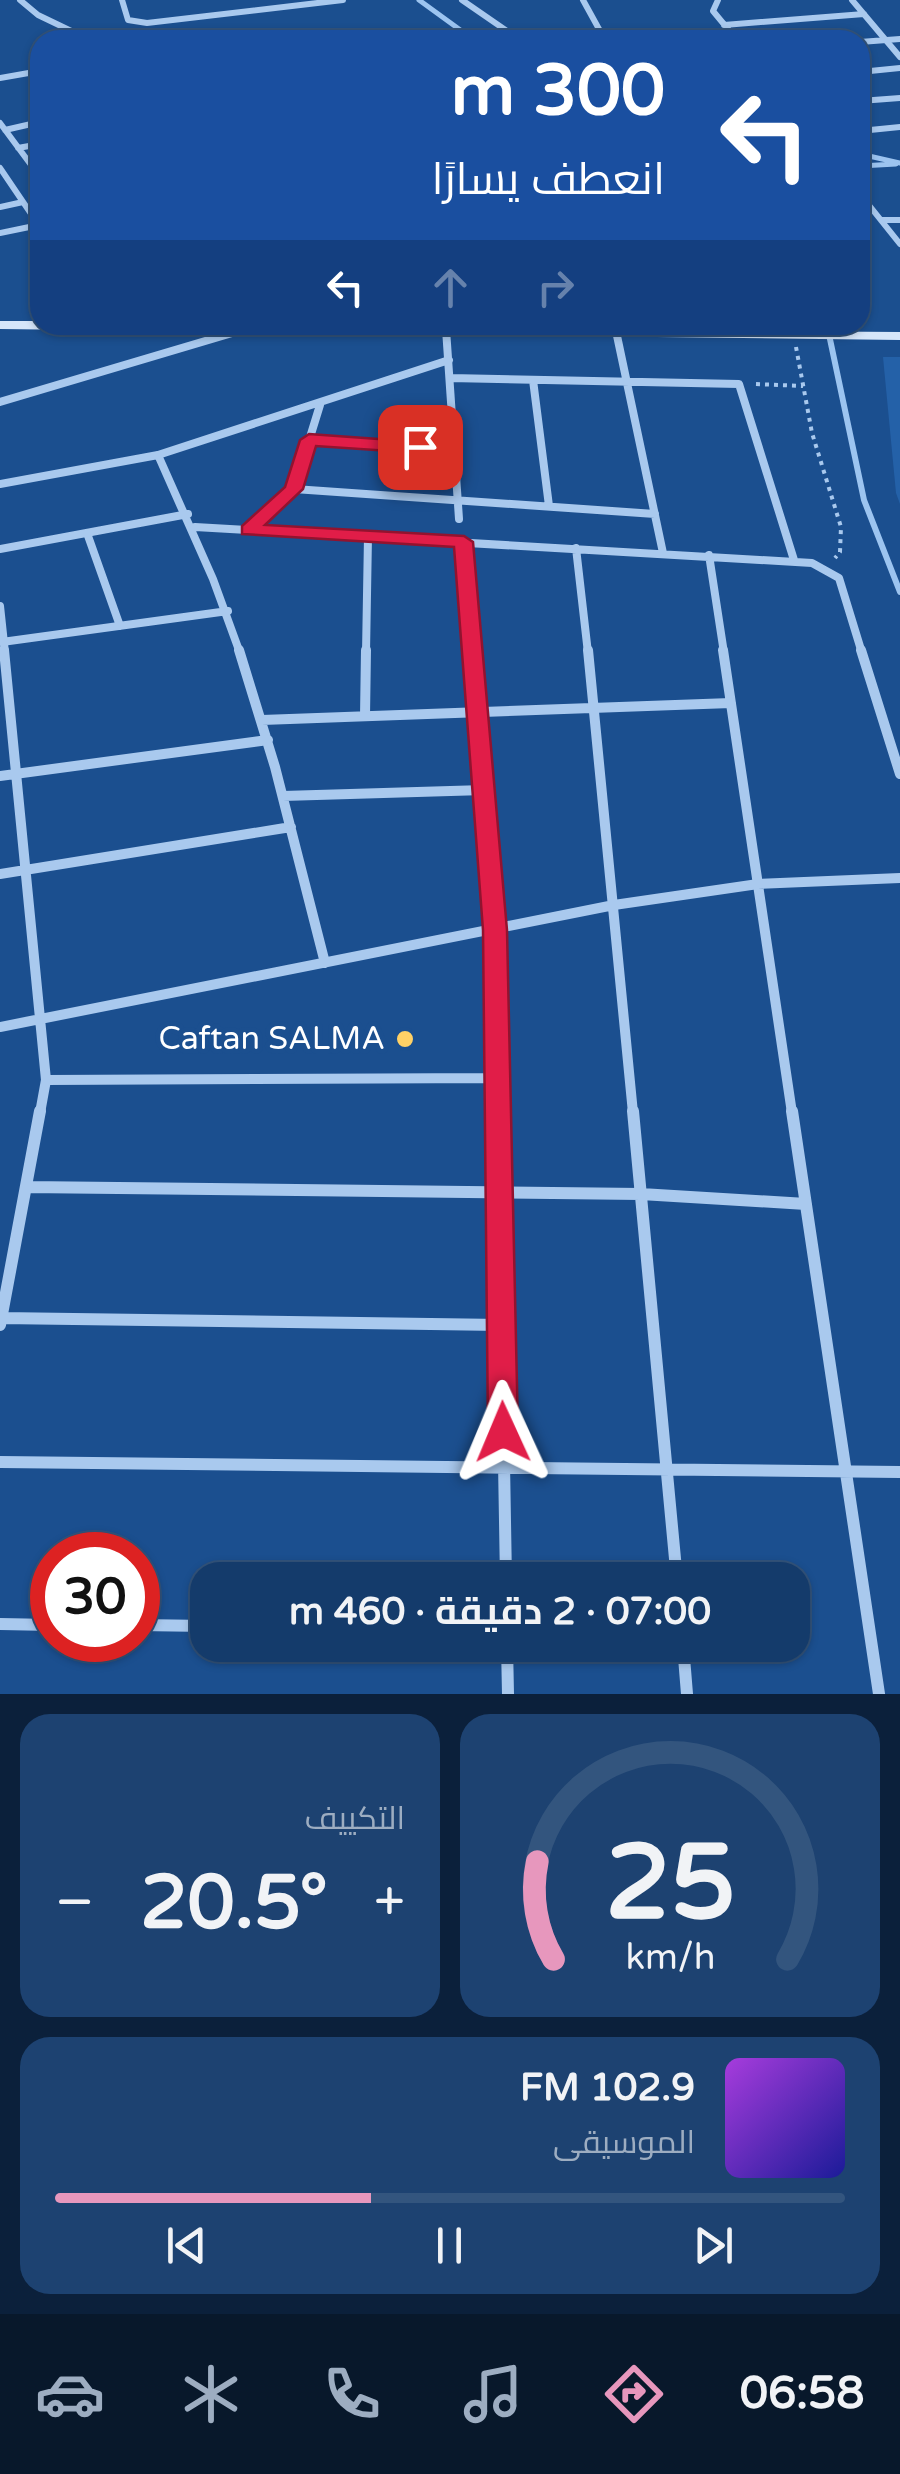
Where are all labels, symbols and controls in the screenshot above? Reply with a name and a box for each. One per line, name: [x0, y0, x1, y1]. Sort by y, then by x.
text: 300 m: [451, 50, 665, 134]
icon: left: [700, 70, 830, 200]
text: انعطف يسارًا: [431, 153, 665, 207]
icon: left: [318, 260, 373, 315]
icon: ahead: [423, 260, 478, 315]
icon: right: [528, 260, 583, 315]
pin: [378, 405, 463, 490]
icon: arrive: [393, 420, 448, 475]
place label: Caftan SALMA: [158, 1020, 385, 1058]
marker: Caftan SALMA: [394, 1028, 416, 1050]
position arrow: [451, 1380, 555, 1484]
speed limit sign: 30: [30, 1532, 160, 1662]
text: 07:00 · 2 دقيقة · 460 m: [289, 1589, 711, 1635]
text: التكييف: [305, 1800, 405, 1838]
text: 25: [605, 1822, 735, 1947]
text: 20.5°: [140, 1858, 328, 1948]
text: −: [55, 1870, 94, 1936]
text: +: [374, 1870, 405, 1936]
text: km/h: [625, 1936, 715, 1979]
text: 102.9 FM: [520, 2065, 695, 2111]
text: الموسيقى: [553, 2124, 695, 2162]
icon: previous: [159, 2218, 214, 2273]
icon: pause: [422, 2218, 477, 2273]
icon: next: [686, 2218, 741, 2273]
icon: car: [35, 2359, 105, 2429]
icon: climate: [176, 2359, 246, 2429]
icon: phone: [317, 2359, 387, 2429]
icon: music: [458, 2359, 528, 2429]
icon: directions: [599, 2359, 669, 2429]
text: 06:58: [740, 2367, 865, 2421]

